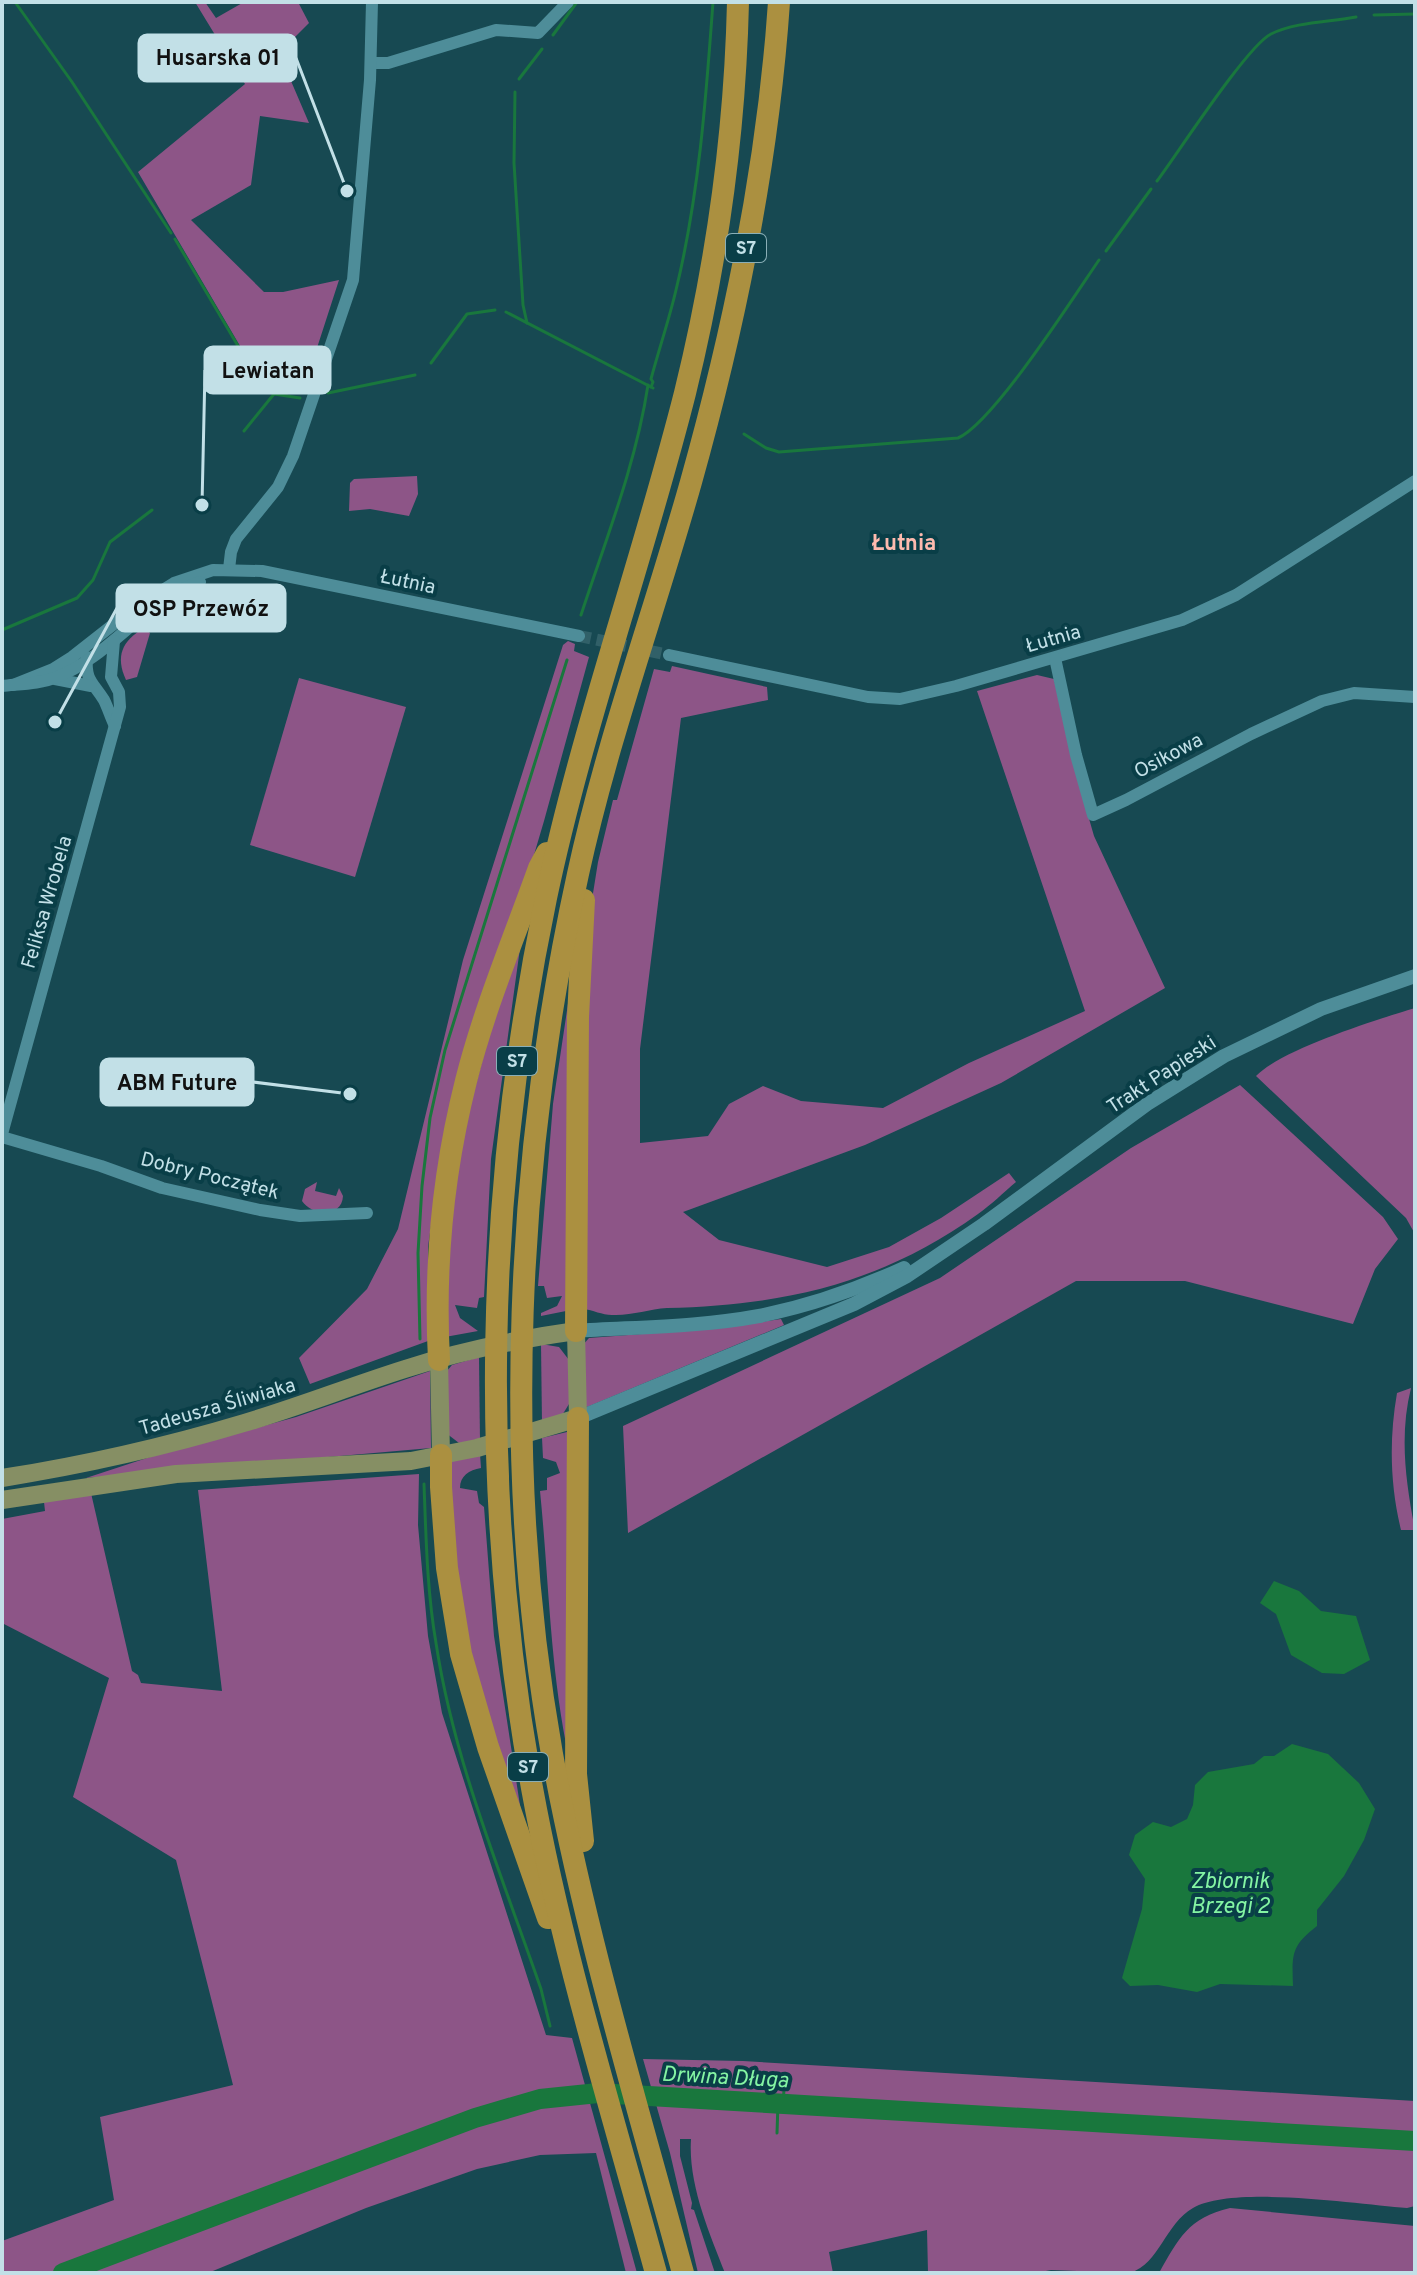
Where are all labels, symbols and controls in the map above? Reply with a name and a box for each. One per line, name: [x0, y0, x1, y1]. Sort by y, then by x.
callout: Husarska 01: [139, 35, 296, 81]
text: Husarska 01: [156, 46, 280, 73]
road number: S7: [726, 234, 766, 262]
callout: Lewiatan: [205, 347, 330, 393]
text: Lewiatan: [221, 359, 315, 386]
district label: Łutnia: [872, 531, 936, 558]
street label: Łutnia: [377, 564, 438, 602]
callout: OSP Przewóz: [117, 585, 285, 631]
text: OSP Przewóz: [133, 597, 269, 624]
street label: Łutnia: [1023, 620, 1084, 660]
street label: Osikowa: [1130, 728, 1208, 786]
street label: Feliksa Wrobela: [17, 833, 79, 972]
street label: Trakt Papieski: [1102, 1031, 1222, 1121]
road number: S7: [497, 1047, 537, 1075]
callout: ABM Future: [101, 1059, 253, 1105]
text: ABM Future: [117, 1071, 237, 1098]
street label: Dobry Początek: [137, 1147, 282, 1207]
street label: Tadeusza Śliwiaka: [136, 1371, 299, 1443]
road number: S7: [508, 1753, 548, 1781]
water label: Zbiornik Brzegi 2: [1190, 1869, 1271, 1921]
water label: Drwina Długa: [661, 2062, 790, 2095]

